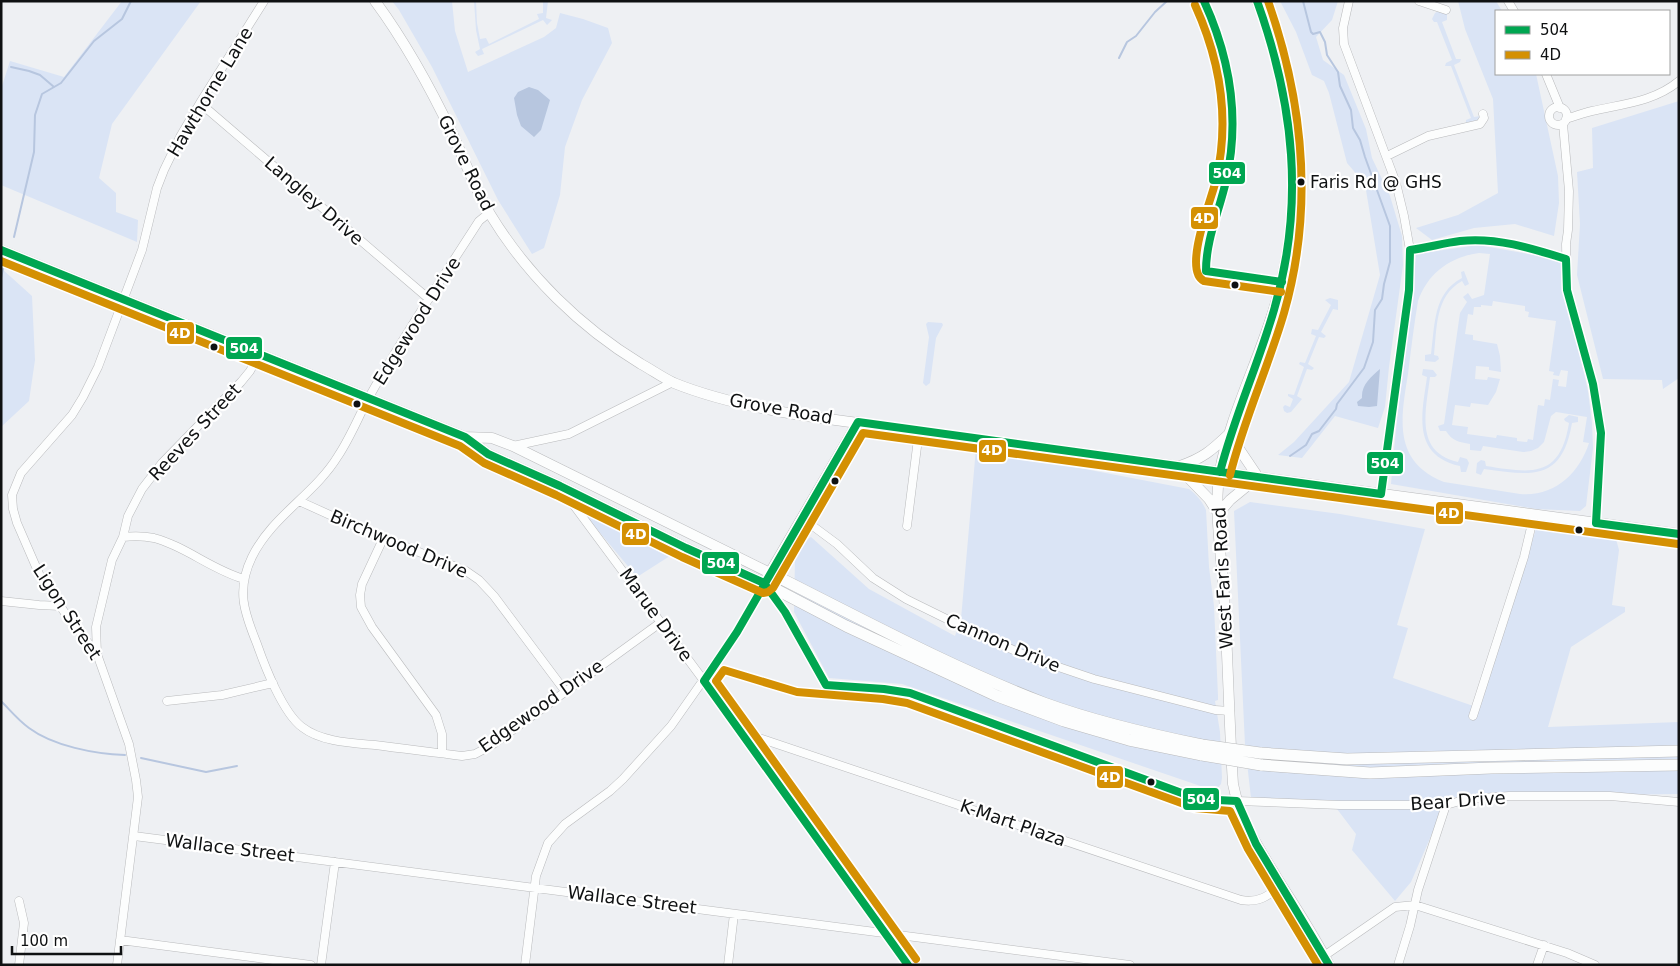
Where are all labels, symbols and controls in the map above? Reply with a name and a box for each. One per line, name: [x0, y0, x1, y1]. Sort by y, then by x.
legend: [1495, 10, 1670, 75]
text: 504: [1540, 21, 1569, 39]
street label: Hawthorne Lane: [163, 23, 257, 160]
text: 4D: [1540, 46, 1561, 64]
street label: Grove Road: [434, 111, 499, 214]
street label: Langley Drive: [261, 152, 368, 249]
line badge: 504: [1208, 161, 1246, 185]
text: 504: [1212, 165, 1242, 181]
place label: Faris Rd @ GHS: [1310, 172, 1442, 192]
marker: Faris Rd @ GHS: [1296, 177, 1306, 187]
line badge: 4D: [1190, 206, 1219, 230]
text: 4D: [1193, 210, 1215, 226]
street label: Edgewood Drive: [369, 253, 464, 389]
unlabelled marker: [1230, 280, 1240, 290]
line badge: 4D: [166, 321, 195, 345]
text: 4D: [169, 325, 191, 341]
line badge: 504: [225, 336, 263, 360]
text: 504: [229, 340, 259, 356]
unlabelled marker: [209, 342, 219, 352]
street label: Reeves Street: [144, 379, 245, 485]
street label: Grove Road: [728, 389, 834, 428]
unlabelled marker: [352, 399, 362, 409]
line badge: 4D: [978, 439, 1007, 463]
text: 4D: [981, 442, 1003, 458]
line badge: 504: [1366, 451, 1404, 475]
text: 504: [1370, 455, 1400, 471]
unlabelled marker: [830, 476, 840, 486]
line badge: 4D: [1435, 501, 1464, 525]
street label: Birchwood Drive: [327, 505, 471, 582]
text: 4D: [1438, 505, 1460, 521]
street label: West Faris Road: [1208, 506, 1237, 650]
line badge: 4D: [621, 522, 650, 546]
unlabelled marker: [1574, 525, 1584, 535]
text: 4D: [625, 526, 647, 542]
line badge: 504: [701, 551, 740, 575]
text: 504: [706, 555, 736, 571]
street label: Ligon Street: [29, 560, 106, 663]
street label: Marue Drive: [616, 564, 697, 665]
street label: Cannon Drive: [943, 609, 1064, 676]
street label: Edgewood Drive: [474, 655, 607, 756]
line badge: 4D: [1096, 765, 1124, 789]
text: 4D: [1099, 769, 1121, 785]
unlabelled marker: [1146, 777, 1156, 787]
line badge: 504: [1182, 787, 1220, 811]
street label: Bear Drive: [1410, 787, 1506, 814]
text: 504: [1186, 791, 1216, 807]
street label: K-Mart Plaza: [957, 795, 1069, 850]
street label: Wallace Street: [164, 829, 296, 866]
street label: Wallace Street: [566, 881, 698, 918]
scale bar: [12, 924, 121, 956]
text: 100 m: [20, 932, 68, 950]

